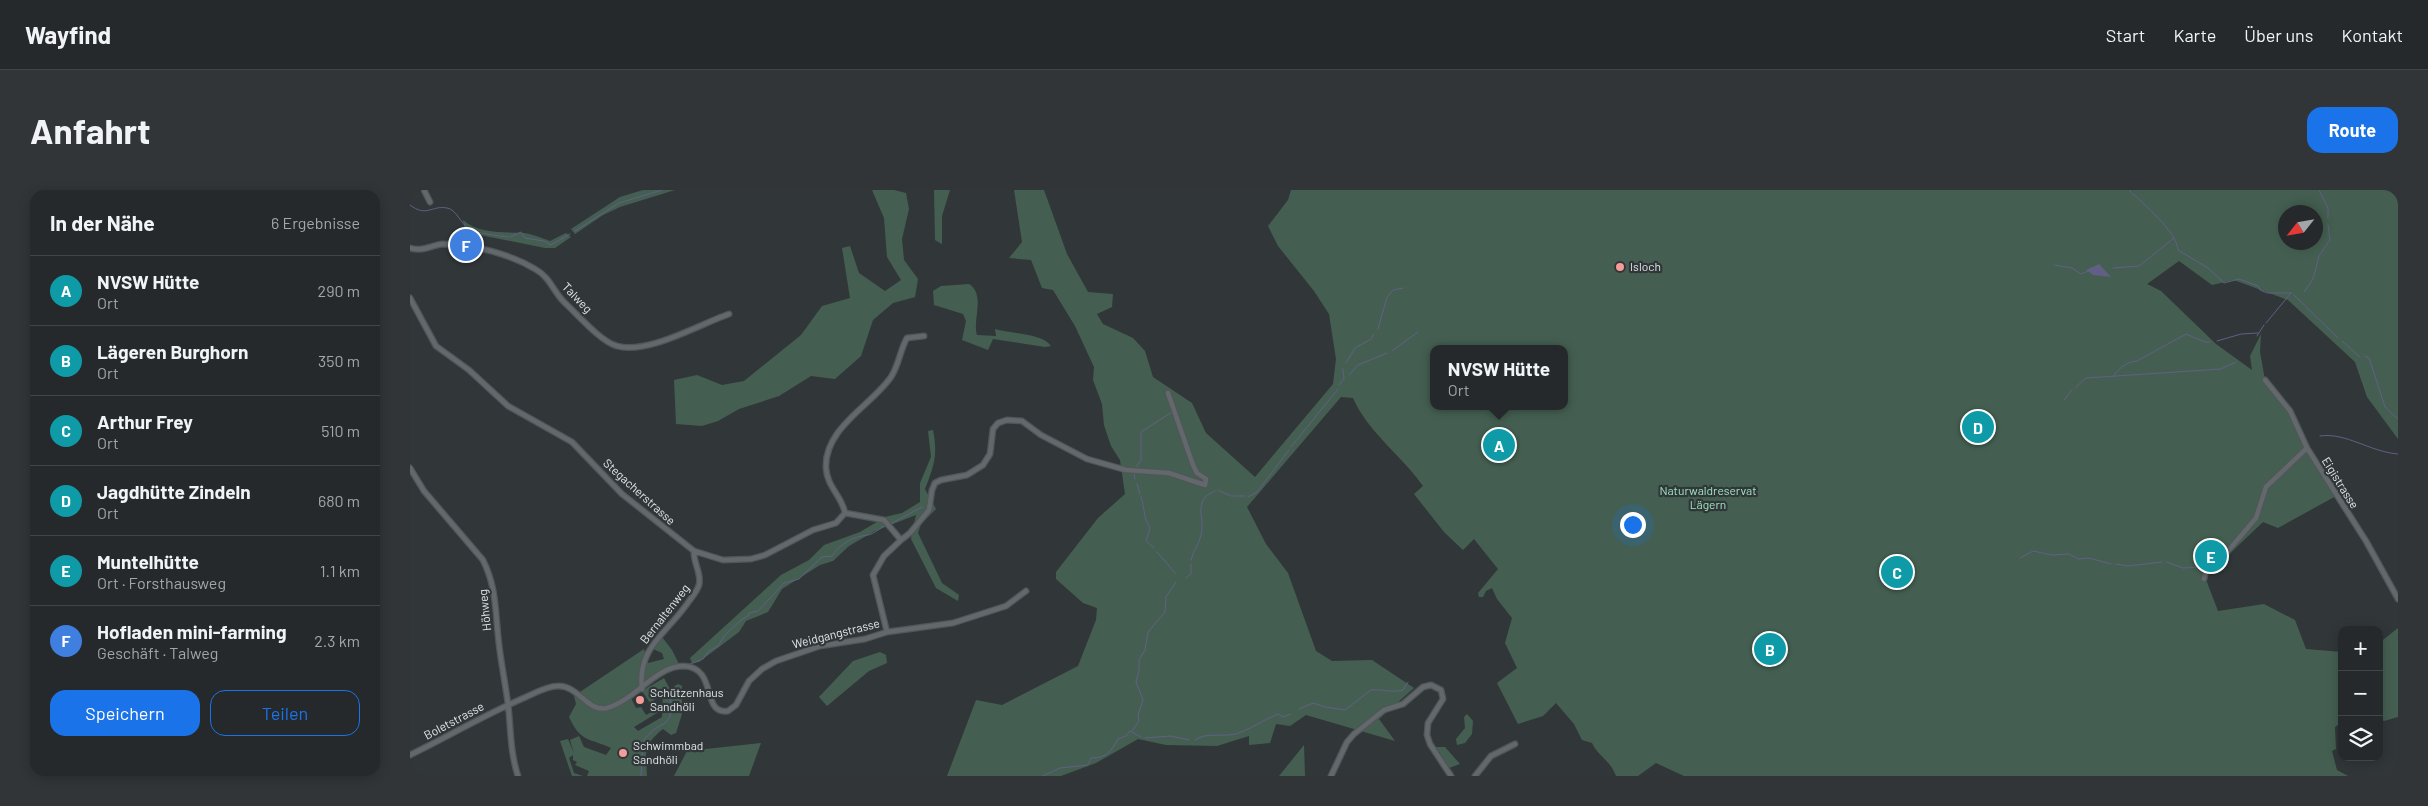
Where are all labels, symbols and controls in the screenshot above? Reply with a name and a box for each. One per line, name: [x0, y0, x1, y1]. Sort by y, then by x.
text: Wayfind: [25, 20, 111, 49]
text: Start: [2106, 24, 2145, 46]
text: Karte: [2173, 24, 2216, 46]
text: Über uns: [2244, 24, 2313, 46]
text: Kontakt: [2341, 24, 2403, 46]
button: Route: [2307, 107, 2398, 153]
text: Anfahrt: [30, 109, 150, 151]
north arrow: [2278, 205, 2323, 250]
text: In der Nähe: [50, 210, 155, 235]
text: 6 Ergebnisse: [271, 213, 360, 232]
pin: F: [450, 226, 482, 264]
place label: Isloch: [1630, 259, 1661, 273]
marker: Isloch: [1614, 261, 1626, 273]
text: NVSW Hütte: [97, 270, 199, 293]
street label: Talweg: [560, 279, 596, 315]
text: A: [61, 281, 71, 300]
text: 290 m: [318, 281, 360, 300]
text: Ort: [97, 293, 119, 312]
text: Lägeren Burghorn: [97, 340, 248, 363]
popup: [1430, 345, 1568, 410]
text: B: [61, 351, 71, 370]
text: 350 m: [318, 351, 360, 370]
text: NVSW Hütte: [1448, 357, 1550, 380]
text: Ort: [97, 363, 119, 382]
text: Ort: [1448, 380, 1470, 399]
pin: D: [1962, 408, 1994, 446]
text: Arthur Frey: [97, 410, 193, 433]
text: C: [61, 421, 71, 440]
text: 510 m: [321, 421, 360, 440]
pin: A: [1483, 426, 1515, 464]
text: Ort: [97, 433, 119, 452]
street label: Eigistrasse: [2319, 454, 2362, 511]
street label: Stegacherstrasse: [601, 455, 678, 527]
text: Jagdhütte Zindeln: [97, 480, 251, 503]
park label: Naturwaldreservat Lägern: [1659, 483, 1757, 511]
text: D: [61, 491, 71, 510]
text: 680 m: [318, 491, 360, 510]
text: Ort: [97, 503, 119, 522]
your location: [1620, 512, 1646, 538]
pin: E: [2195, 537, 2227, 575]
text: Muntelhütte: [97, 550, 199, 573]
pin: C: [1881, 553, 1913, 591]
text: E: [61, 561, 71, 580]
text: 1.1 km: [320, 561, 360, 580]
text: Ort · Forsthausweg: [97, 573, 226, 592]
street label: Bernaltenweg: [637, 581, 692, 646]
street label: Höhweg: [475, 589, 493, 632]
street label: Weidgangstrasse: [791, 615, 881, 651]
text: Hofladen mini-farming: [97, 620, 287, 643]
map controls: [2338, 626, 2383, 761]
button: +: [2338, 626, 2383, 671]
pin: B: [1754, 630, 1786, 668]
text: F: [62, 631, 70, 650]
text: 2.3 km: [314, 631, 360, 650]
text: Geschäft · Talweg: [97, 643, 218, 662]
button: −: [2338, 671, 2383, 716]
place label: Schützenhaus Sandhöli: [650, 685, 724, 713]
button: Speichern: [50, 690, 200, 736]
button: Teilen: [210, 690, 360, 736]
marker: Schützenhaus Sandhöli: [634, 694, 646, 706]
street label: Boletstrasse: [421, 698, 486, 742]
button: layers: [2338, 716, 2383, 761]
place label: Schwimmbad Sandhöli: [633, 738, 703, 766]
marker: Schwimmbad Sandhöli: [617, 747, 629, 759]

